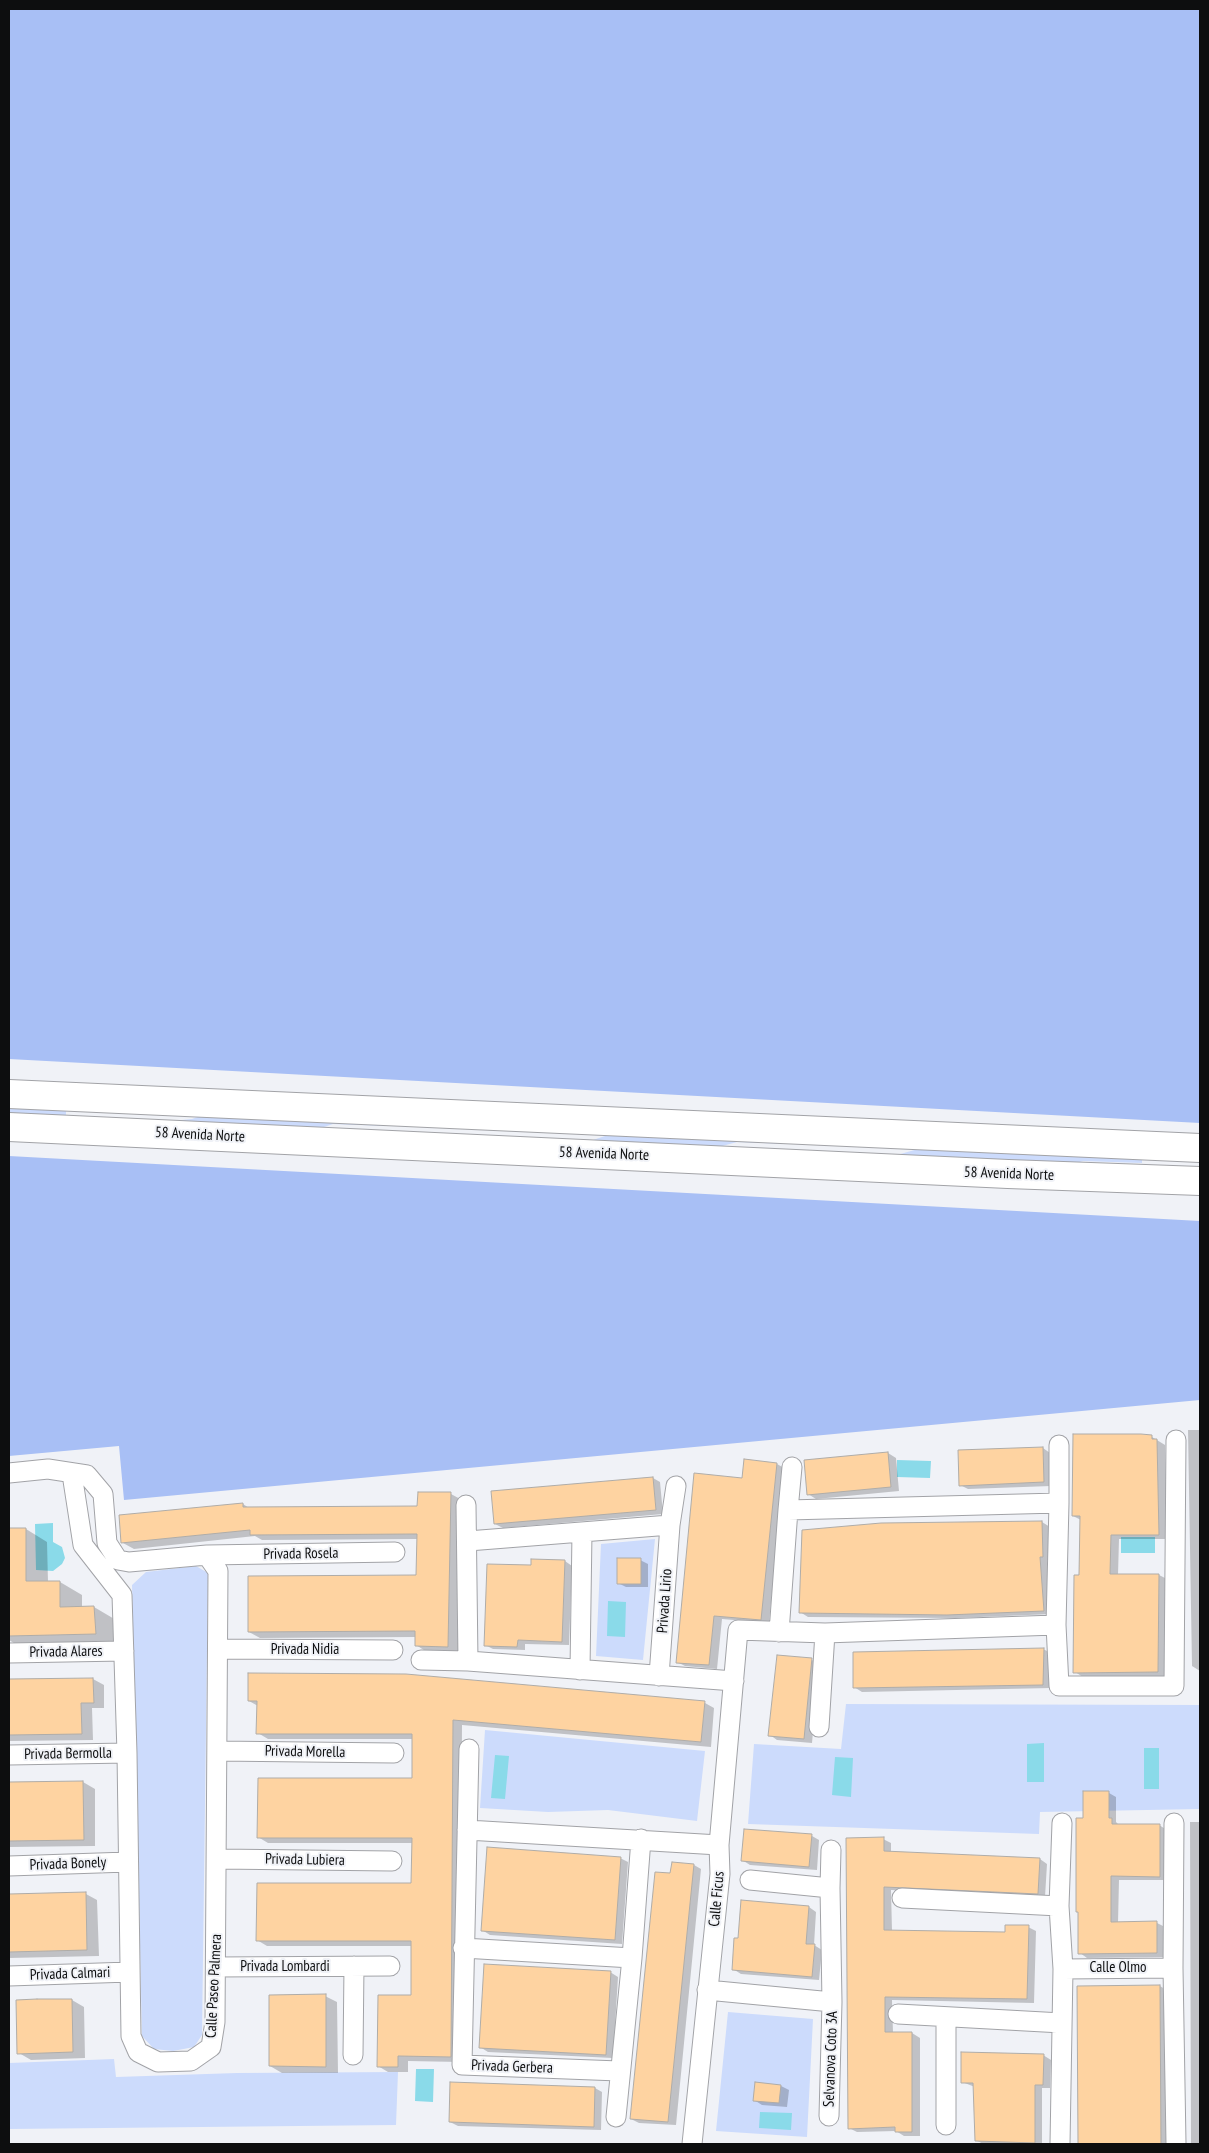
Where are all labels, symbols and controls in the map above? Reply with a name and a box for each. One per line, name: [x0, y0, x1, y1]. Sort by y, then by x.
street label: 58 Avenida Norte: [155, 1124, 245, 1146]
street label: 58 Avenida Norte: [559, 1143, 649, 1165]
street label: 58 Avenida Norte: [964, 1163, 1054, 1185]
street label: Privada Rosela: [263, 1544, 339, 1564]
street label: Privada Lirio: [654, 1568, 676, 1634]
street label: Privada Nidia: [271, 1641, 339, 1659]
street label: Privada Alares: [29, 1642, 103, 1662]
street label: Privada Morella: [265, 1742, 345, 1762]
street label: Privada Bermolla: [24, 1744, 112, 1764]
street label: Privada Lubiera: [265, 1850, 345, 1870]
street label: Privada Bonely: [29, 1854, 107, 1874]
street label: Calle Ficus: [706, 1871, 728, 1927]
street label: Calle Paseo Palmera: [202, 1934, 226, 2038]
street label: Privada Lombardi: [240, 1958, 330, 1976]
street label: Calle Olmo: [1089, 1959, 1147, 1977]
street label: Privada Calmari: [29, 1964, 111, 1984]
street label: Selvanova Coto 3A: [820, 2011, 842, 2107]
street label: Privada Gerbera: [471, 2057, 553, 2077]

